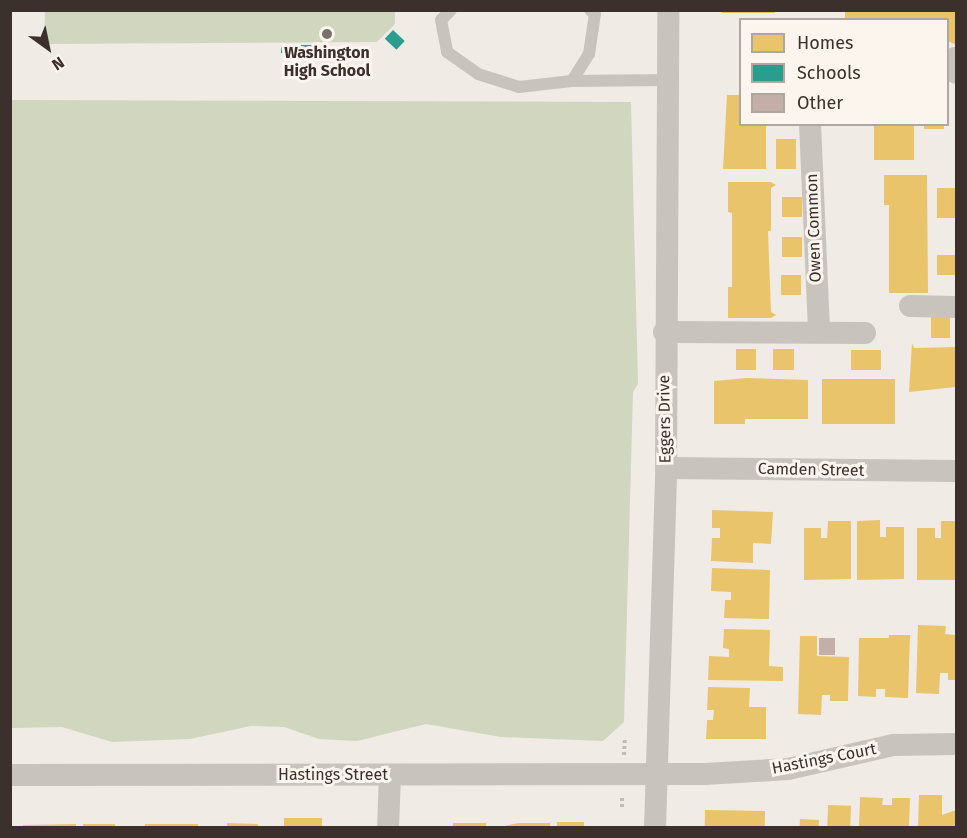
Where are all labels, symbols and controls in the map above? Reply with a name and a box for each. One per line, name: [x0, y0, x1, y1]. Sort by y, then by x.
north arrow: [18, 18, 78, 78]
legend: [739, 18, 949, 126]
marker: Washington High School: [320, 27, 334, 41]
text: Homes: [797, 32, 853, 54]
place label: Washington High School: [284, 43, 370, 81]
text: N: [48, 53, 68, 74]
text: Schools: [797, 62, 861, 84]
text: Other: [797, 92, 843, 114]
street label: Owen Common: [803, 173, 825, 283]
street label: Eggers Drive: [655, 375, 675, 463]
street label: Camden Street: [758, 459, 864, 481]
street label: Hastings Court: [770, 739, 878, 779]
street label: Hastings Street: [278, 765, 388, 785]

